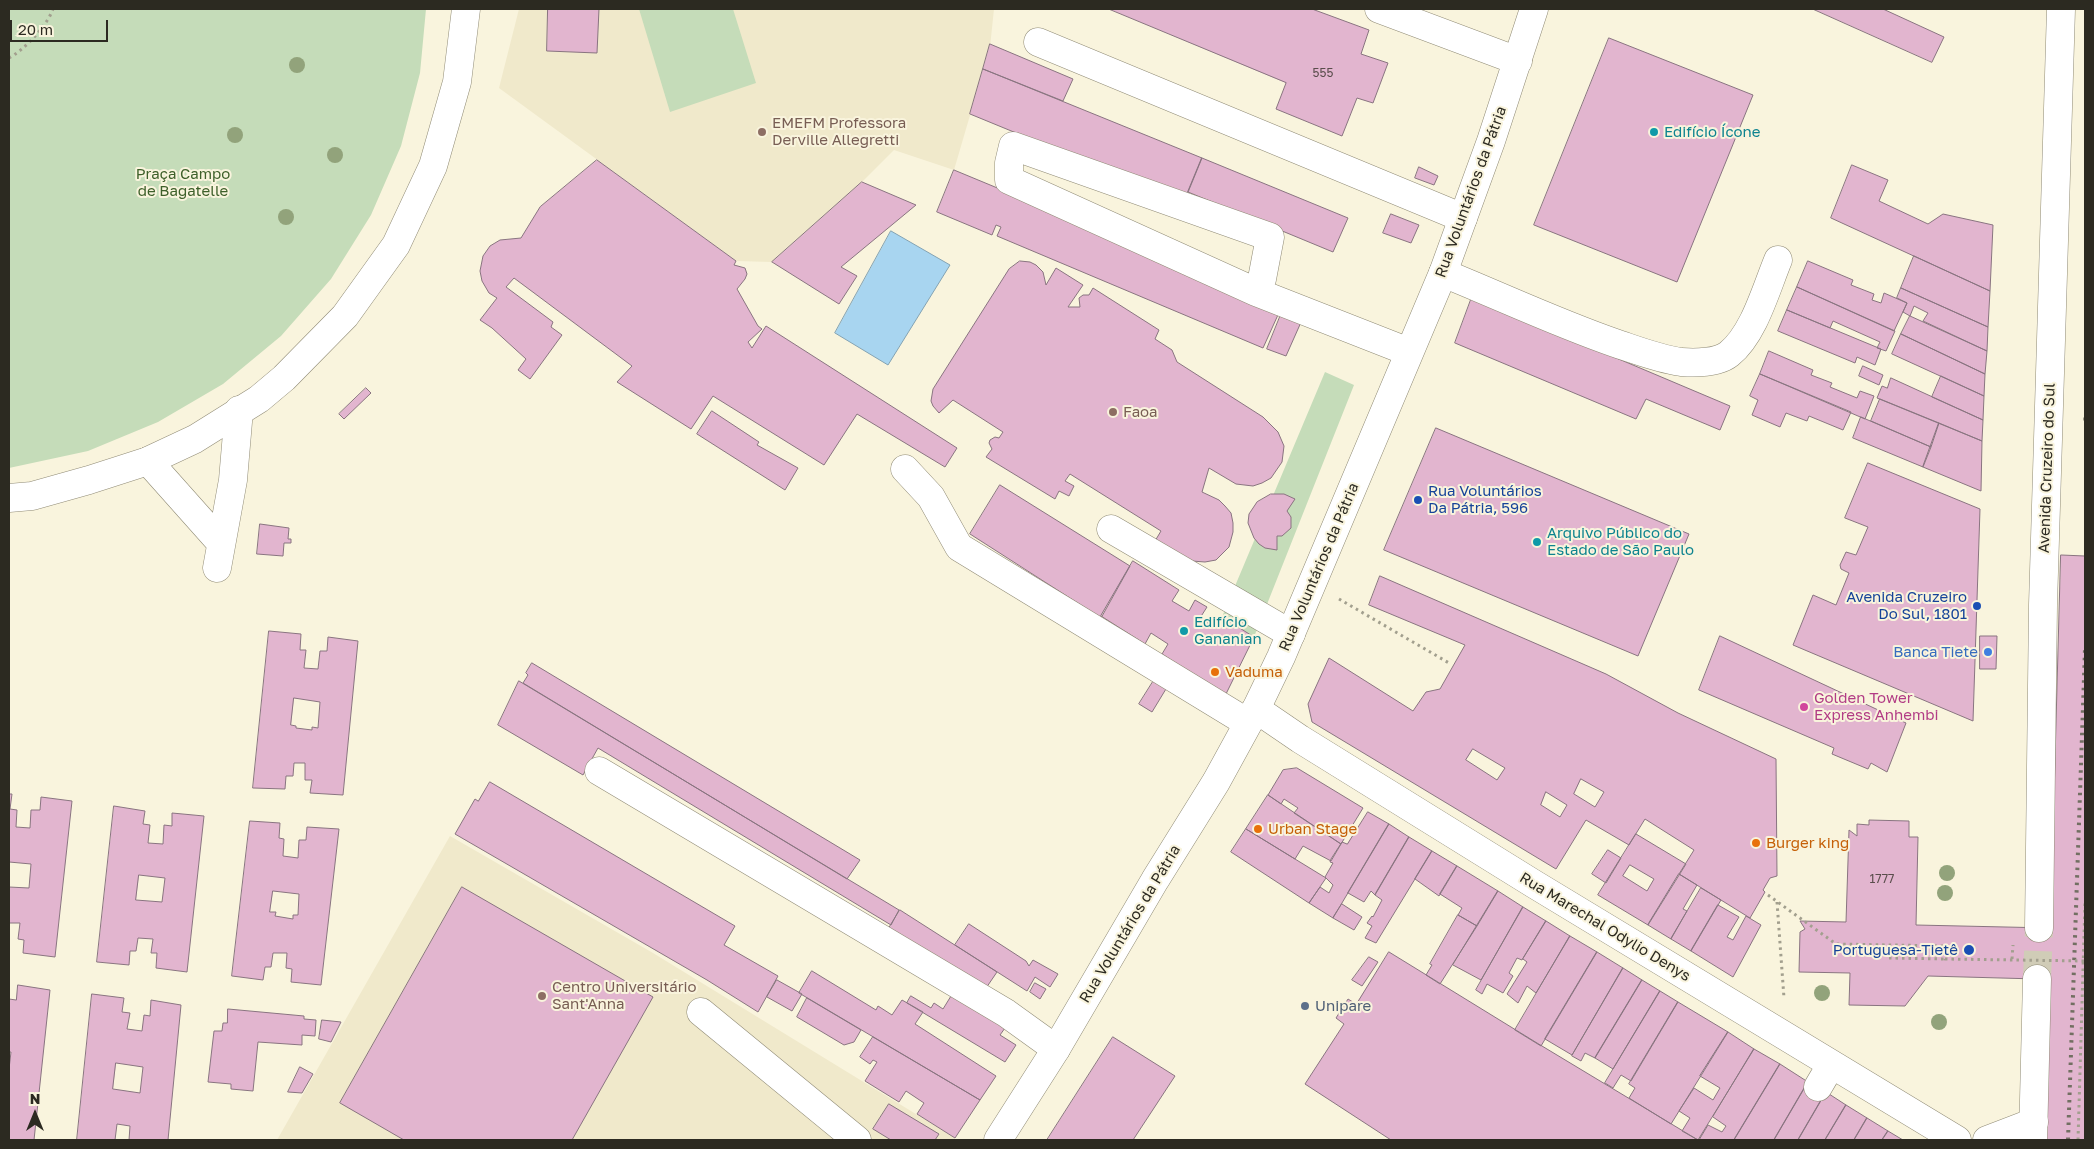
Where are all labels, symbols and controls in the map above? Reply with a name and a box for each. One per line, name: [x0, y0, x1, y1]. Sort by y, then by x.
scale bar: [12, 10, 110, 42]
text: 20 m: [18, 20, 53, 38]
house number: 555: [1313, 66, 1333, 80]
street label: Rua Voluntários da Pátria: [1432, 104, 1510, 280]
place label: EMEFM Professora Derville Allegretti: [772, 114, 906, 149]
place label: Edifício Ícone: [1664, 123, 1760, 141]
marker: EMEFM Professora Derville Allegretti: [756, 126, 768, 138]
marker: Edifício Ícone: [1648, 126, 1660, 138]
park label: Praça Campo de Bagatelle: [136, 165, 230, 200]
street label: Avenida Cruzeiro do Sul: [2035, 383, 2059, 553]
place label: Faoa: [1123, 403, 1158, 421]
marker: Faoa: [1107, 406, 1119, 418]
street label: Rua Voluntários da Pátria: [1275, 480, 1363, 654]
place label: Rua Voluntários Da Pátria, 596: [1428, 482, 1542, 517]
marker: Rua Voluntários Da Pátria, 596: [1412, 494, 1424, 506]
place label: Arquivo Público do Estado de São Paulo: [1547, 524, 1694, 559]
marker: Arquivo Público do Estado de São Paulo: [1531, 536, 1543, 548]
place label: Avenida Cruzeiro Do Sul, 1801: [1846, 588, 1967, 623]
marker: Avenida Cruzeiro Do Sul, 1801: [1971, 600, 1983, 612]
place label: Edifício Gananian: [1194, 613, 1262, 648]
marker: Edifício Gananian: [1178, 625, 1190, 637]
place label: Banca Tiete: [1893, 643, 1978, 661]
marker: Banca Tiete: [1982, 646, 1994, 658]
place label: Vaduma: [1225, 663, 1283, 681]
marker: Vaduma: [1209, 666, 1221, 678]
place label: Golden Tower Express Anhembi: [1814, 689, 1938, 724]
marker: Golden Tower Express Anhembi: [1798, 701, 1810, 713]
place label: Urban Stage: [1268, 820, 1357, 838]
marker: Urban Stage: [1252, 823, 1264, 835]
place label: Burger king: [1766, 834, 1849, 852]
marker: Burger king: [1750, 837, 1762, 849]
street label: Rua Voluntários da Pátria: [1076, 842, 1184, 1006]
street label: Rua Marechal Odylio Denys: [1516, 869, 1694, 985]
house number: 1777: [1870, 872, 1894, 886]
place label: Portuguesa-Tietê: [1833, 941, 1958, 959]
marker: Portuguesa-Tietê: [1962, 943, 1976, 957]
place label: Centro Universitário Sant'Anna: [552, 978, 697, 1013]
marker: Centro Universitário Sant'Anna: [536, 990, 548, 1002]
place label: Unipare: [1315, 997, 1371, 1015]
marker: Unipare: [1299, 1000, 1311, 1012]
north arrow: [10, 1089, 60, 1139]
text: N: [30, 1090, 40, 1107]

